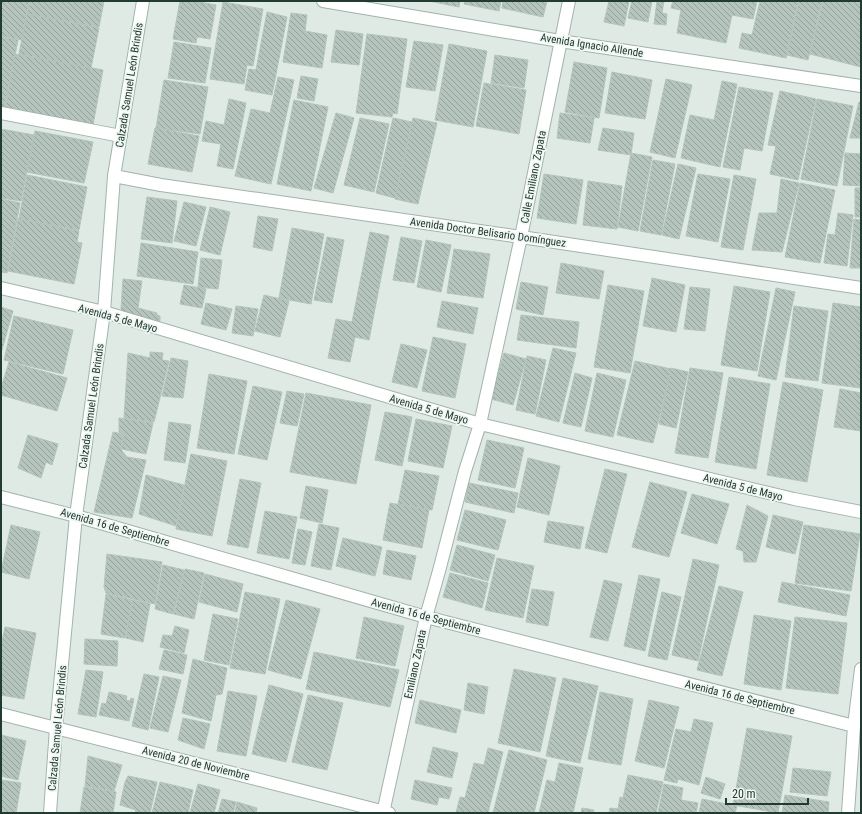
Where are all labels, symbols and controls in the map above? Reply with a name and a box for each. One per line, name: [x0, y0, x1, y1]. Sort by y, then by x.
street label: Calzada Samuel León Brindis: [113, 22, 146, 148]
street label: Avenida Ignacio Allende: [540, 31, 644, 60]
street label: Calle Emiliano Zapata: [518, 129, 549, 225]
street label: Avenida Doctor Belisario Domínguez: [409, 215, 567, 250]
street label: Avenida 5 de Mayo: [77, 302, 159, 335]
street label: Calzada Samuel León Brindis: [76, 343, 107, 469]
street label: Avenida 5 de Mayo: [388, 392, 470, 427]
street label: Avenida 5 de Mayo: [702, 471, 784, 504]
street label: Avenida 16 de Septiembre: [59, 506, 171, 549]
street label: Avenida 16 de Septiembre: [370, 596, 482, 637]
street label: Emiliano Zapata: [402, 628, 429, 700]
street label: Calzada Samuel León Brindis: [46, 665, 69, 791]
street label: Avenida 16 de Septiembre: [684, 678, 796, 717]
street label: Avenida 20 de Noviembre: [141, 744, 251, 783]
scale bar: [726, 780, 808, 806]
text: 20 m: [732, 787, 756, 801]

